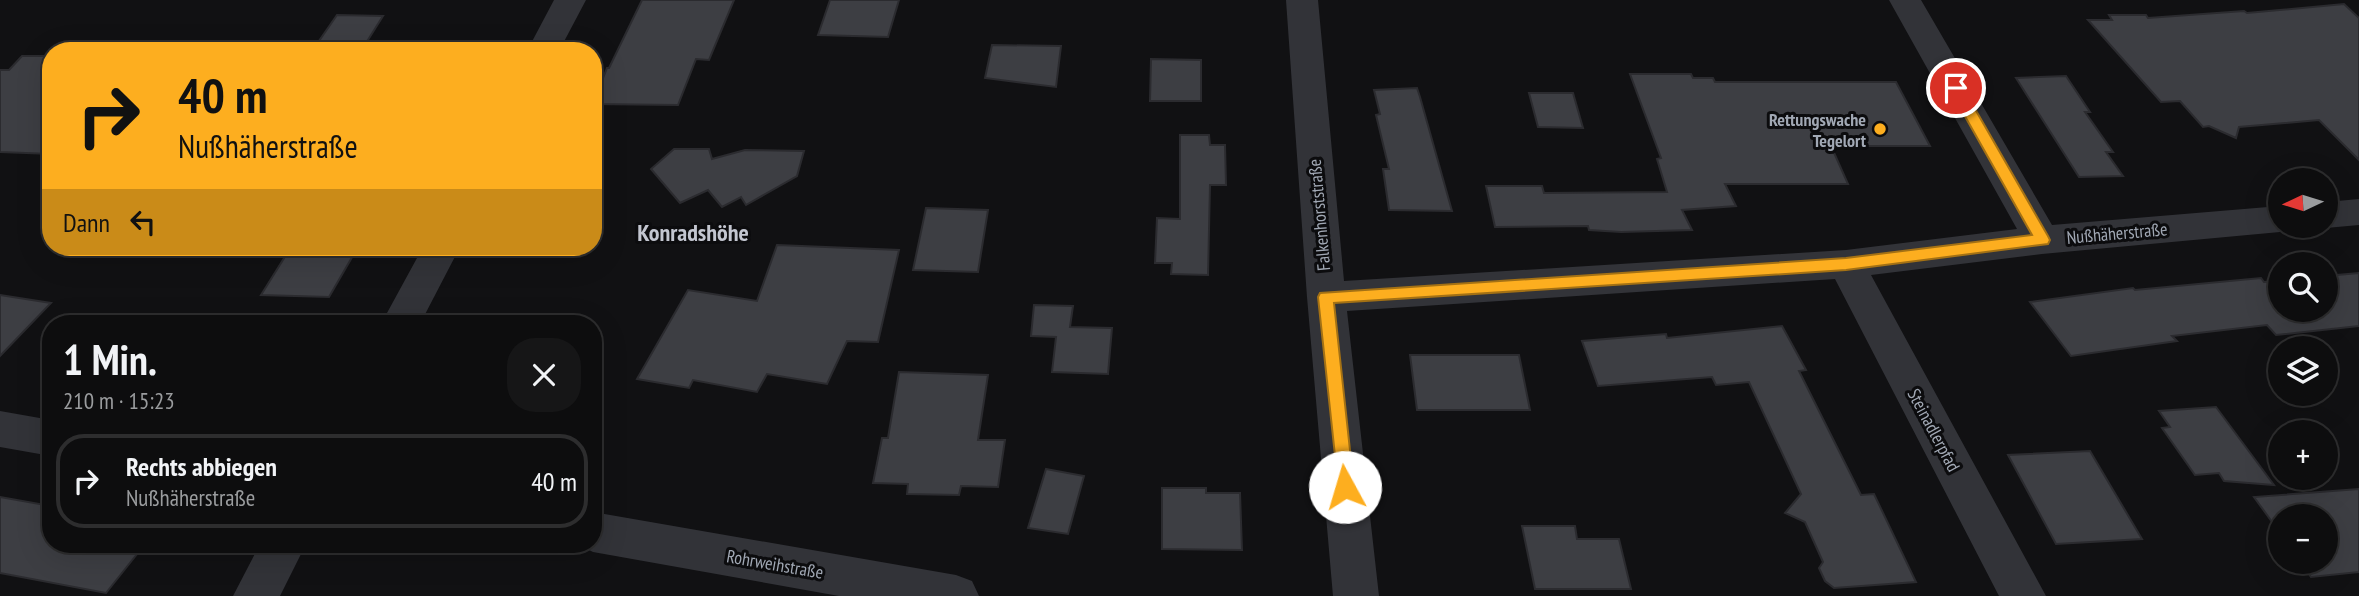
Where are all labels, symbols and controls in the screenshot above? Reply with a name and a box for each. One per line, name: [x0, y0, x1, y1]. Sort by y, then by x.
pin: [1926, 58, 1986, 118]
text: 40 m: [178, 63, 267, 127]
icon: arrive: [1937, 69, 1975, 107]
icon: right: [63, 70, 154, 161]
place label: Rettungswache Tegelort: [1769, 108, 1867, 152]
marker: Rettungswache Tegelort: [1872, 121, 1888, 137]
text: Nußhäherstraße: [178, 125, 358, 167]
street label: Falkenhorststraße: [1303, 158, 1335, 272]
north arrow: [2268, 168, 2338, 238]
map controls: [2268, 168, 2338, 574]
icon: left: [124, 203, 162, 241]
text: Dann: [63, 206, 110, 239]
district label: Konradshöhe: [637, 217, 749, 248]
street label: Nußhäherstraße: [2066, 217, 2168, 249]
button: search: [2268, 252, 2338, 322]
text: 1 Min.: [63, 332, 157, 387]
button: layers: [2268, 336, 2338, 406]
button: close: [507, 338, 581, 412]
street label: Steinadlerpfad: [1903, 385, 1965, 475]
text: 210 m · 15:23: [63, 386, 175, 415]
button: +: [2268, 420, 2338, 490]
text: Rechts abbiegen: [126, 450, 277, 483]
position arrow: [1308, 450, 1382, 524]
icon: right: [67, 462, 105, 500]
text: 40 m: [531, 465, 577, 498]
text: Nußhäherstraße: [126, 483, 255, 512]
button: −: [2268, 504, 2338, 574]
street label: Rohrweihstraße: [725, 544, 825, 584]

